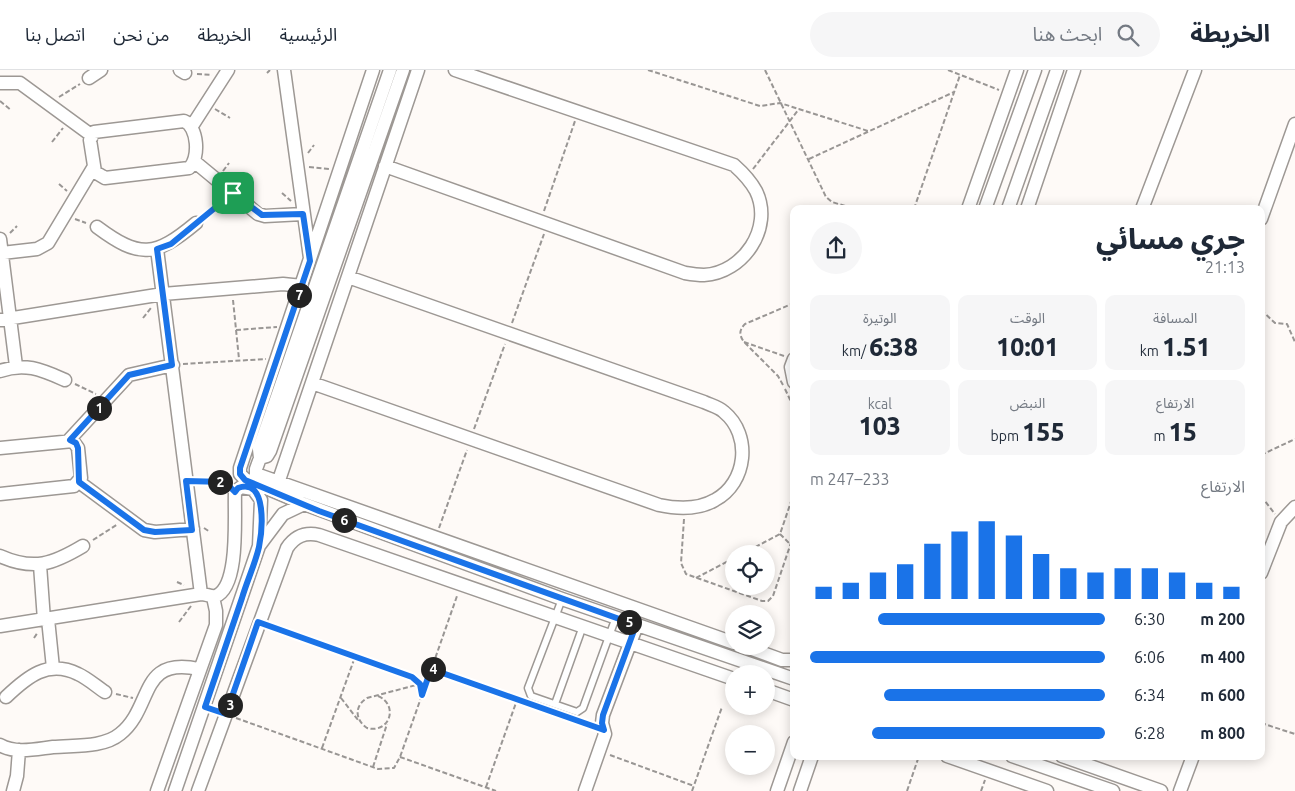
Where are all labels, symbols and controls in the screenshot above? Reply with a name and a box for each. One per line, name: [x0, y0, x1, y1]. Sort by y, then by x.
search box: [810, 12, 1160, 57]
text: الخريطة: [1190, 20, 1270, 47]
icon: search: [1114, 21, 1142, 49]
text: ابحث هنا: [1032, 23, 1102, 45]
text: اتصل بنا: [25, 24, 85, 44]
text: من نحن: [113, 24, 169, 44]
text: الخريطة: [197, 24, 251, 44]
text: الرئيسية: [279, 24, 337, 44]
pin: [212, 172, 254, 214]
icon: arrive: [219, 179, 247, 207]
button: share: [810, 222, 862, 274]
text: جري مسائي: [1096, 223, 1245, 254]
text: 21:13: [1205, 258, 1245, 276]
pin: 7: [286, 282, 312, 308]
text: 7: [296, 287, 303, 303]
text: الوتيرة: [863, 310, 897, 326]
text: الوقت: [1010, 310, 1045, 326]
text: المسافة: [1153, 310, 1197, 326]
text: 6:38: [869, 333, 918, 361]
text: 10:01: [996, 333, 1059, 361]
text: 1.51: [1162, 333, 1211, 361]
text: /km: [842, 343, 869, 359]
text: km: [1140, 343, 1162, 359]
text: النبض: [1010, 395, 1045, 411]
text: الارتفاع: [1156, 395, 1194, 411]
pin: 1: [86, 396, 112, 420]
text: kcal: [868, 396, 892, 412]
text: 1: [96, 400, 103, 416]
text: 103: [859, 412, 901, 440]
text: 155: [1022, 418, 1065, 446]
text: 15: [1169, 418, 1197, 446]
text: bpm: [991, 428, 1022, 444]
text: m: [1153, 428, 1169, 444]
pin: 2: [208, 470, 232, 494]
text: 233–247 m: [810, 470, 890, 488]
text: 2: [217, 474, 224, 490]
text: الارتفاع: [1201, 477, 1245, 495]
pin: 6: [332, 508, 356, 532]
text: 6: [341, 512, 348, 528]
map controls: [725, 545, 775, 775]
button: locate: [725, 545, 775, 595]
button: layers: [725, 605, 775, 655]
pin: 5: [616, 610, 642, 634]
text: 6:30: [1134, 610, 1165, 628]
text: 200 m: [1200, 610, 1245, 628]
text: 5: [626, 614, 633, 630]
text: 6:06: [1134, 648, 1165, 666]
text: 400 m: [1200, 648, 1245, 666]
pin: 4: [420, 656, 446, 682]
text: 4: [430, 661, 437, 677]
button: +: [725, 665, 775, 715]
text: 6:34: [1134, 686, 1165, 704]
text: 600 m: [1200, 686, 1245, 704]
pin: 3: [218, 692, 242, 718]
text: 3: [227, 697, 234, 713]
text: 6:28: [1134, 724, 1165, 742]
text: 800 m: [1200, 724, 1245, 742]
button: −: [725, 725, 775, 775]

